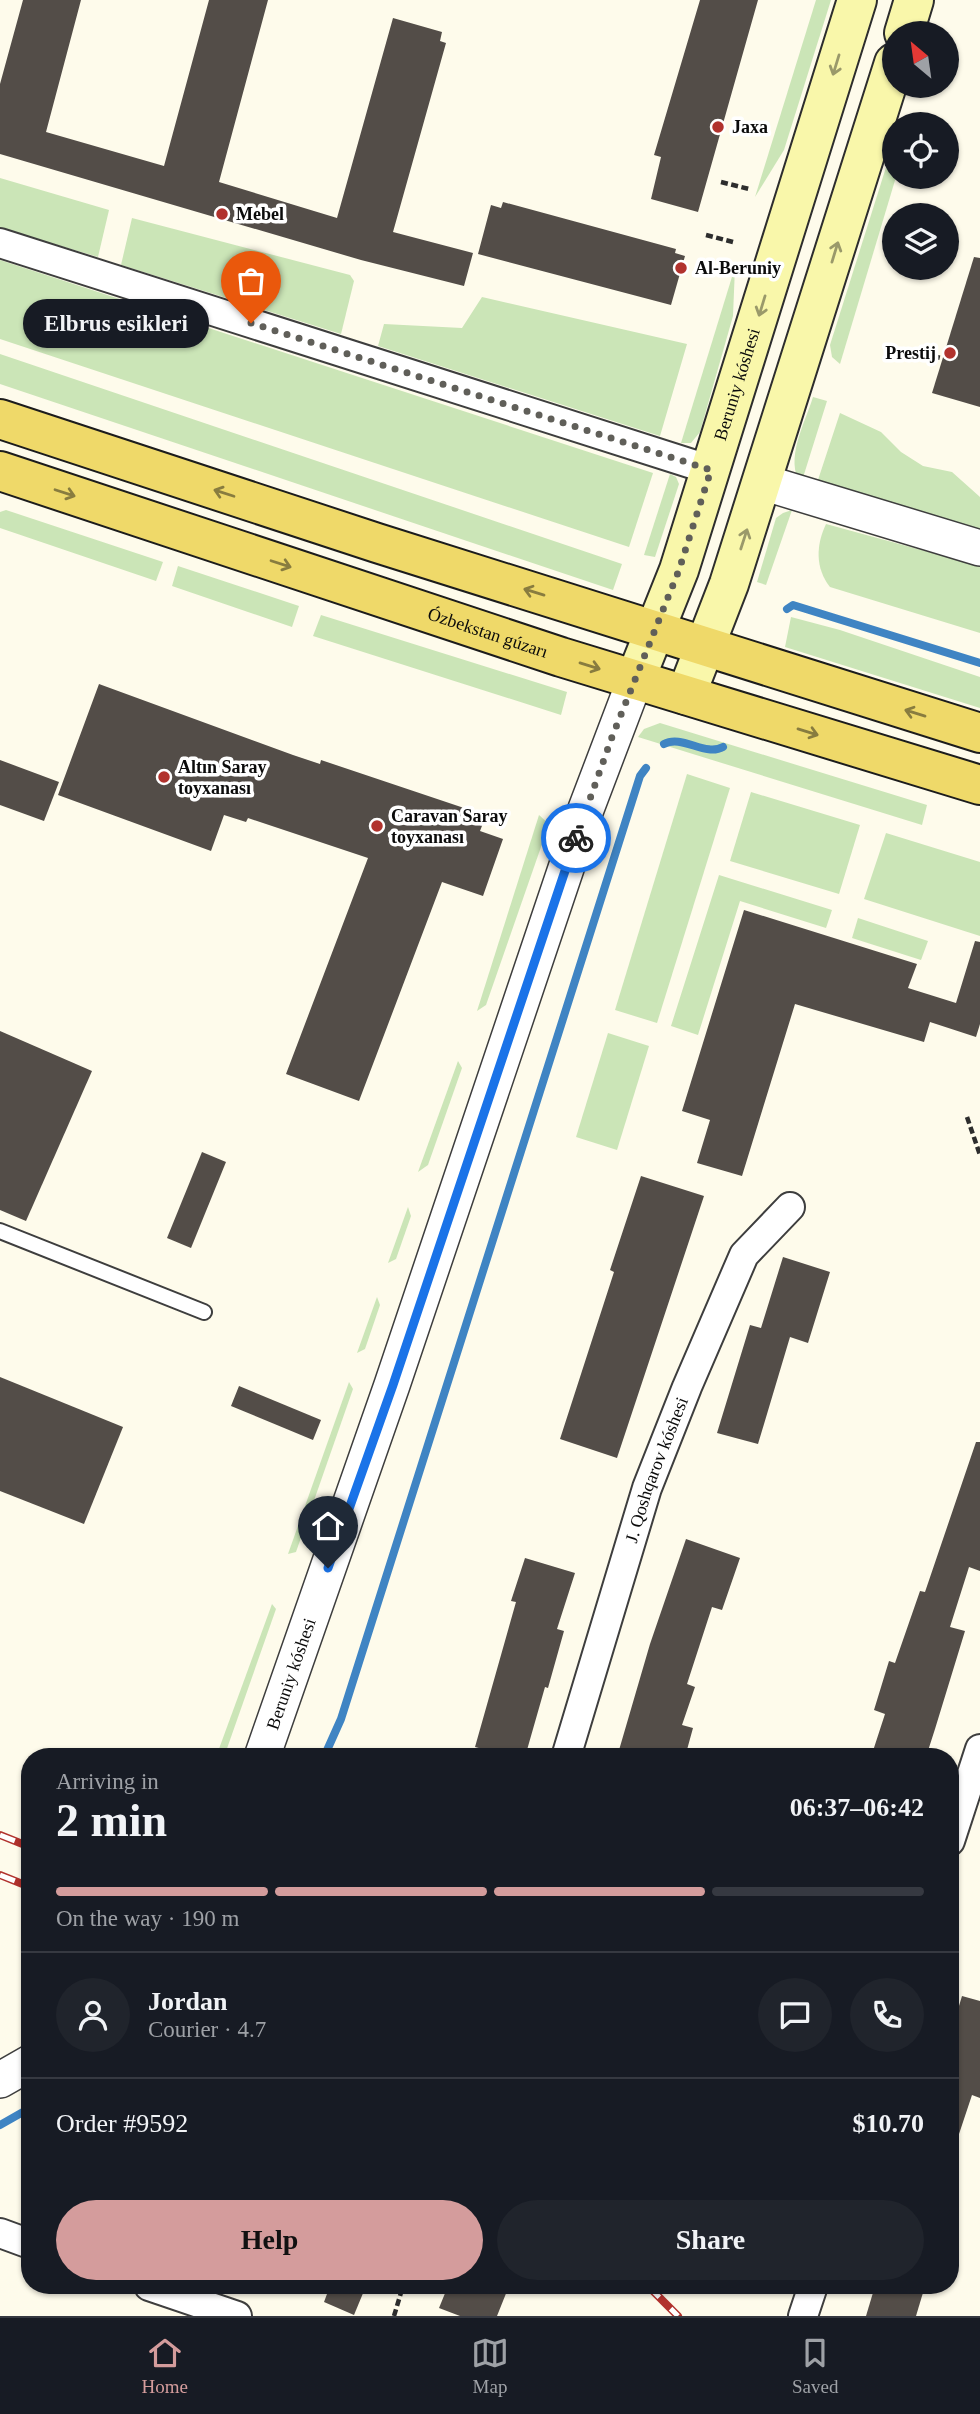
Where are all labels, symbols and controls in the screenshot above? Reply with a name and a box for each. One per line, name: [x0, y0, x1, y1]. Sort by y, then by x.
north arrow: [882, 21, 959, 98]
map controls: [882, 21, 959, 280]
one-way arrow: [829, 54, 842, 76]
button: locate: [882, 112, 959, 189]
place label: Jaxa: [732, 117, 768, 137]
marker: Jaxa: [710, 119, 726, 135]
button: layers: [882, 203, 959, 280]
place label: Mebel: [236, 204, 284, 224]
marker: Mebel: [214, 206, 230, 222]
one-way arrow: [829, 241, 842, 263]
pin: [221, 251, 281, 323]
place label: Al-Beruniy: [695, 258, 781, 278]
marker: Al-Beruniy: [673, 260, 689, 276]
icon: bag: [232, 262, 270, 300]
one-way arrow: [754, 295, 767, 317]
callout: Elbrus esikleri: [23, 298, 209, 348]
text: Elbrus esikleri: [44, 311, 188, 336]
street label: Beruniy kóshesi: [710, 326, 764, 443]
place label: Prestij: [885, 343, 936, 363]
marker: Prestij: [942, 345, 958, 361]
one-way arrow: [214, 486, 236, 498]
one-way arrow: [53, 487, 75, 500]
one-way arrow: [738, 528, 751, 550]
one-way arrow: [269, 559, 291, 571]
one-way arrow: [524, 585, 546, 597]
street label: Ózbekstan gúzarı: [425, 603, 551, 662]
one-way arrow: [578, 661, 600, 674]
one-way arrow: [904, 705, 926, 718]
one-way arrow: [796, 726, 818, 739]
place label: Altın Saray toyxanası: [178, 757, 267, 798]
marker: Altın Saray toyxanası: [156, 769, 172, 785]
courier: [541, 803, 611, 873]
place label: Caravan Saray toyxanası: [391, 806, 508, 847]
marker: Caravan Saray toyxanası: [369, 818, 385, 834]
icon: bike: [557, 819, 595, 857]
street label: J. Qoshqarov kóshesi: [621, 1394, 692, 1545]
pin: [298, 1496, 358, 1568]
icon: home: [309, 1507, 347, 1545]
street label: Beruniy kóshesi: [262, 1616, 320, 1732]
text: Arriving in: [56, 1769, 159, 1794]
text: 06:37–06:42: [790, 1793, 924, 1822]
text: 2 min: [56, 1795, 167, 1846]
text: On the way · 190 m: [56, 1906, 239, 1931]
button: person: [56, 1978, 130, 2052]
button: chat: [758, 1978, 832, 2052]
button: phone: [850, 1978, 924, 2052]
text: Jordan: [148, 1987, 227, 2016]
text: Courier · 4.7: [148, 2017, 266, 2042]
text: Order #9592: [56, 2109, 188, 2138]
text: $10.70: [853, 2109, 924, 2138]
button: Help: [56, 2200, 483, 2280]
button: Share: [497, 2200, 924, 2280]
tab: Home: [142, 2334, 188, 2398]
tab: Map: [471, 2334, 509, 2398]
tab: Saved: [792, 2334, 838, 2398]

